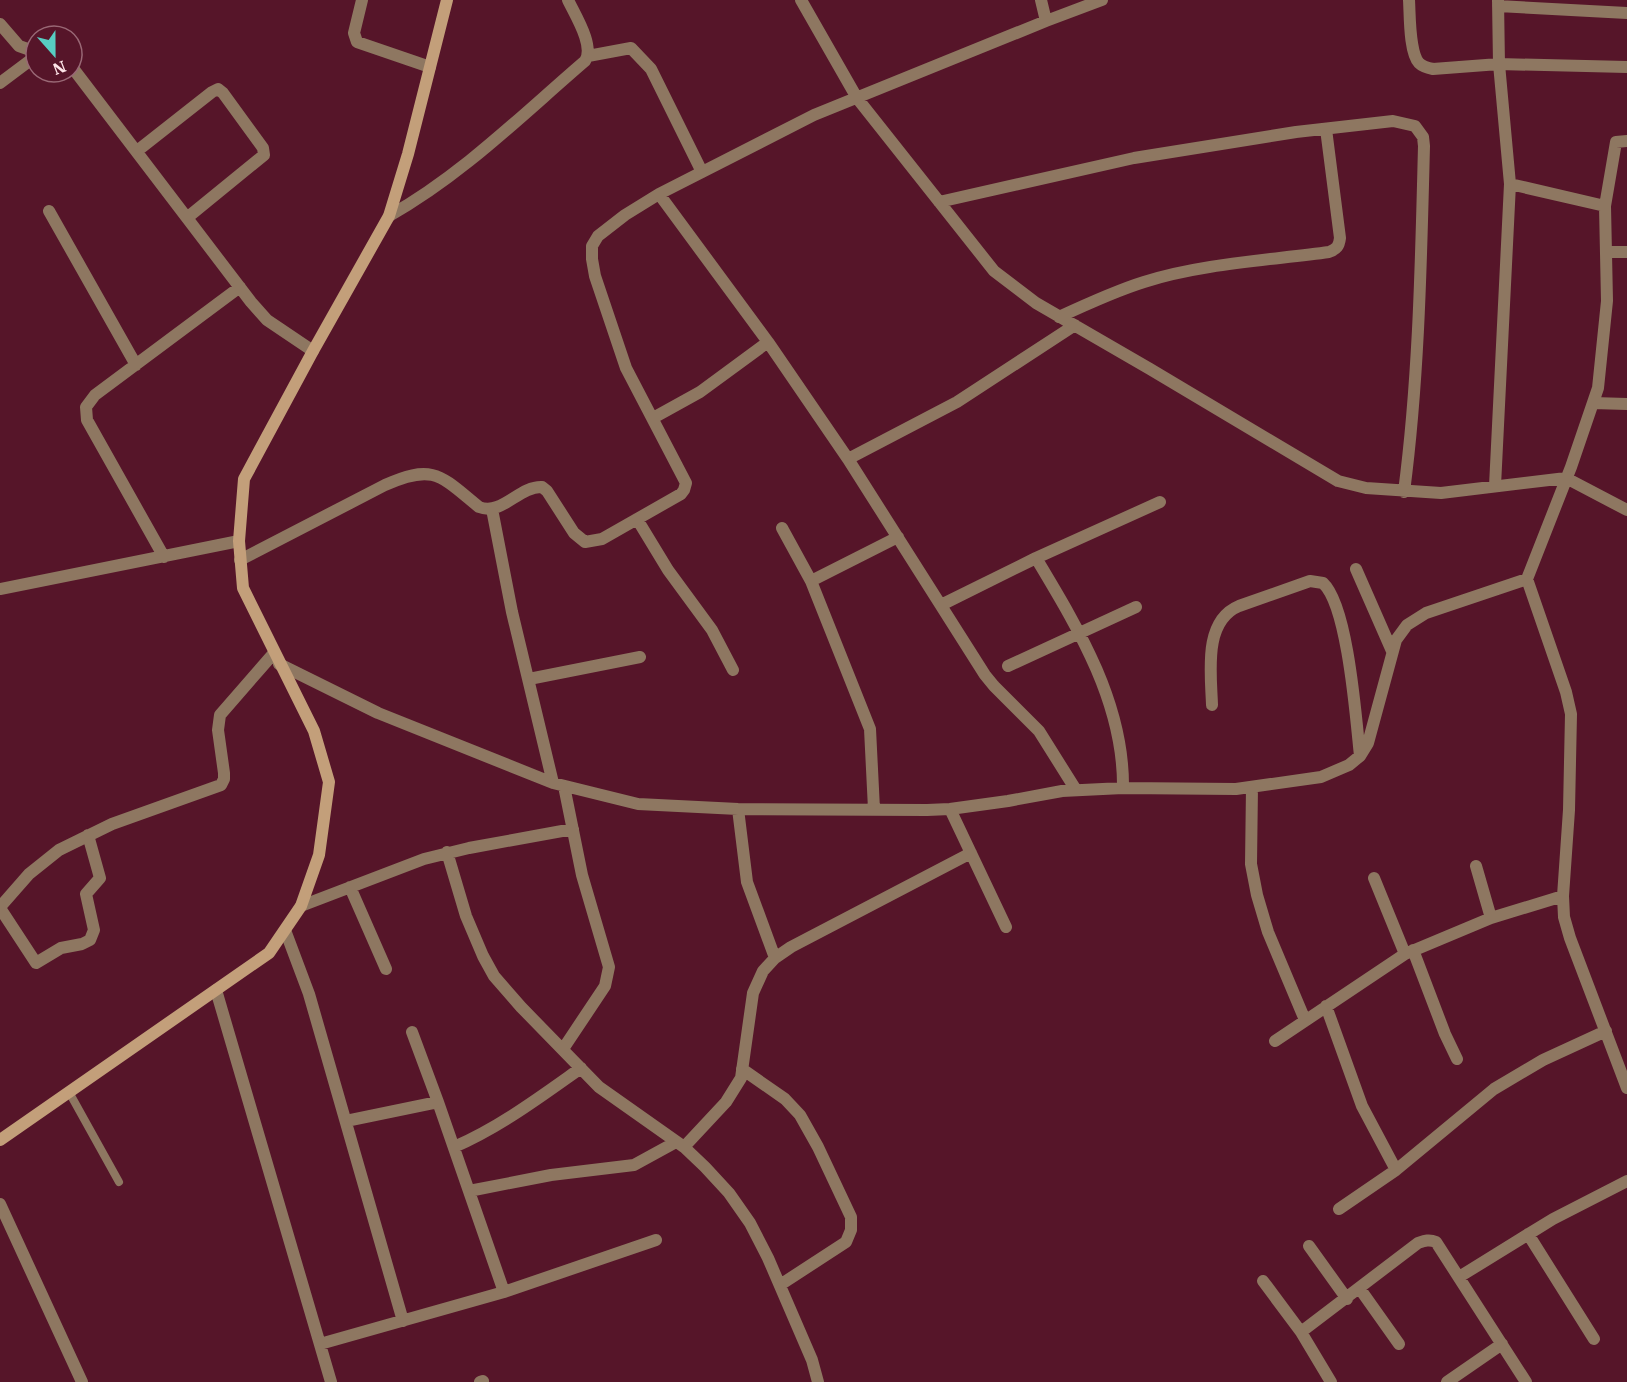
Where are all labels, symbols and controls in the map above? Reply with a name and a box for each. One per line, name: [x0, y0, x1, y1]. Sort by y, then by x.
north arrow: [24, 24, 84, 84]
text: N: [50, 56, 69, 80]

